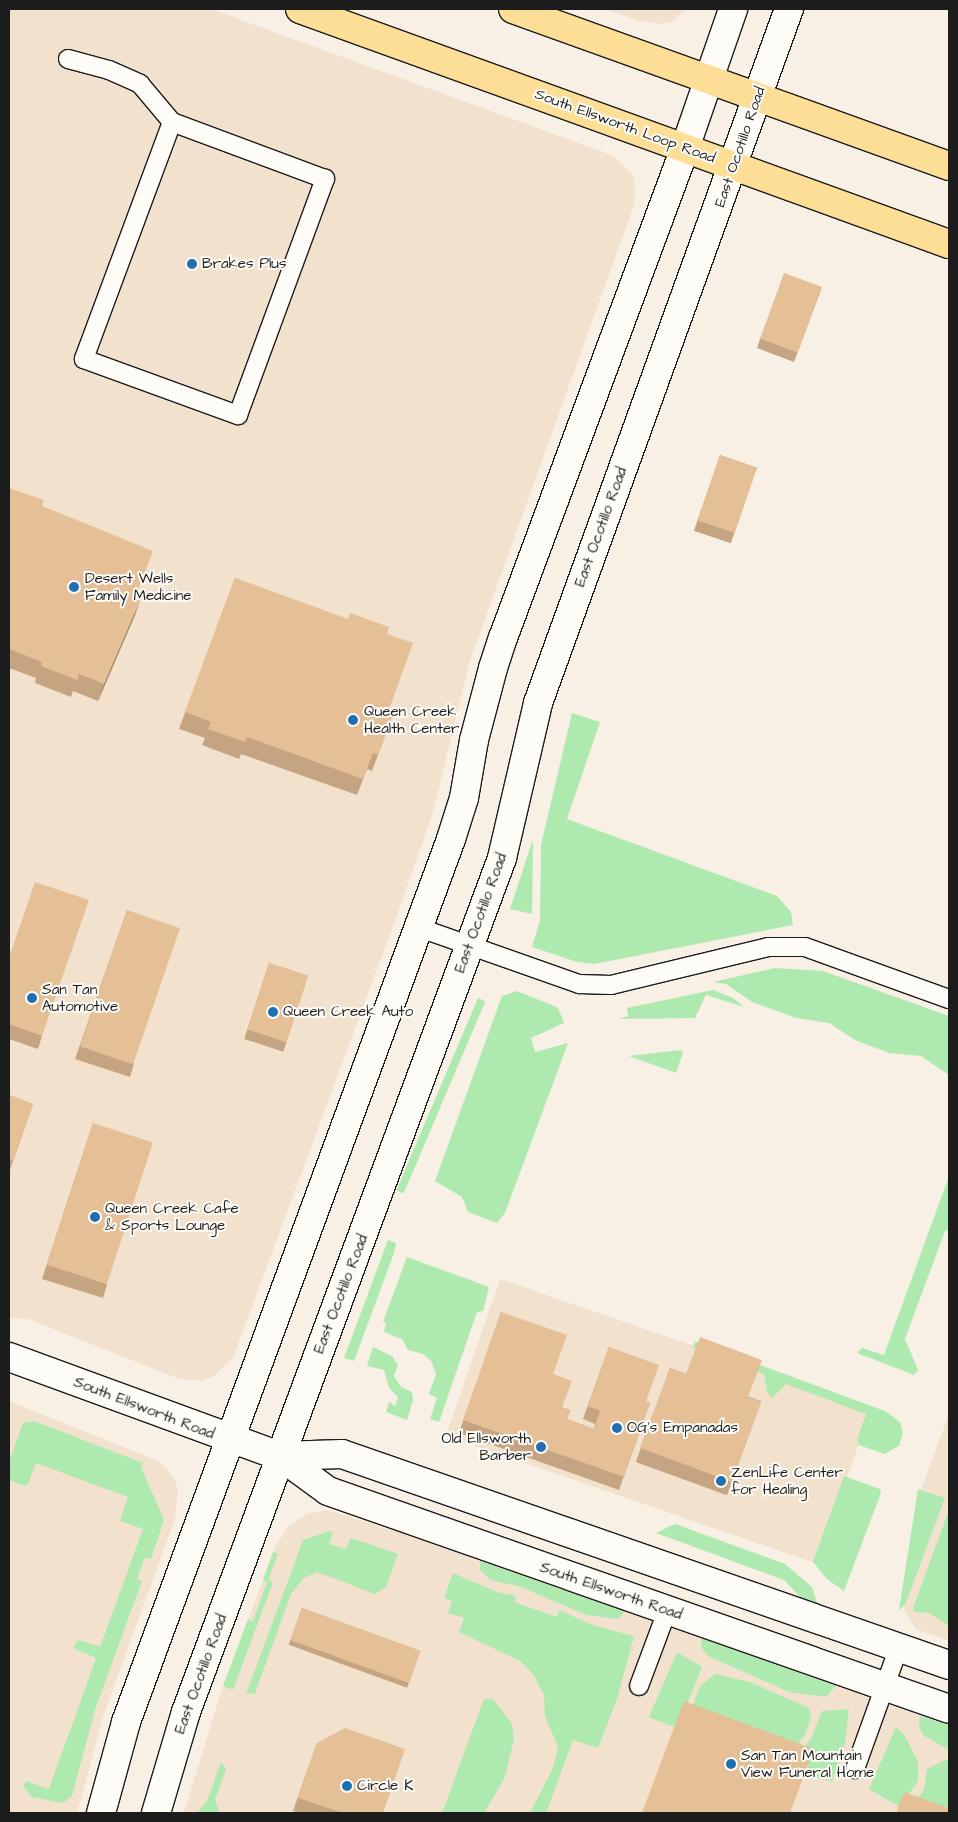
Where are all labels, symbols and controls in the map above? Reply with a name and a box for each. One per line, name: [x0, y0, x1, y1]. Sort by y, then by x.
street label: East Ocotillo Road: [711, 84, 769, 210]
street label: South Ellsworth Loop Road: [532, 85, 718, 167]
place label: Brakes Plus: [202, 255, 287, 273]
marker: Brakes Plus: [186, 258, 198, 270]
street label: East Ocotillo Road: [571, 465, 631, 589]
place label: Desert Wells Family Medicine: [85, 569, 191, 604]
marker: Desert Wells Family Medicine: [67, 580, 81, 594]
place label: Queen Creek Health Center: [364, 702, 459, 737]
marker: Queen Creek Health Center: [346, 713, 360, 727]
street label: East Ocotillo Road: [451, 851, 511, 975]
place label: San Tan Automotive: [42, 980, 118, 1015]
marker: San Tan Automotive: [26, 992, 38, 1004]
place label: Queen Creek Auto: [283, 1003, 413, 1021]
marker: Queen Creek Auto: [267, 1006, 279, 1018]
place label: Queen Creek Cafe & Sports Lounge: [105, 1199, 239, 1234]
marker: Queen Creek Cafe & Sports Lounge: [89, 1211, 101, 1223]
street label: East Ocotillo Road: [310, 1232, 372, 1356]
street label: South Ellsworth Road: [71, 1373, 217, 1443]
place label: OG's Empanadas: [627, 1419, 738, 1437]
marker: OG's Empanadas: [611, 1422, 623, 1434]
place label: Old Ellsworth Barber: [441, 1429, 531, 1464]
marker: Old Ellsworth Barber: [535, 1441, 547, 1453]
place label: ZenLife Center for Healing: [731, 1463, 843, 1498]
marker: ZenLife Center for Healing: [715, 1475, 727, 1487]
street label: South Ellsworth Road: [538, 1558, 684, 1624]
street label: East Ocotillo Road: [171, 1612, 231, 1736]
place label: San Tan Mountain View Funeral Home: [741, 1746, 874, 1781]
marker: San Tan Mountain View Funeral Home: [725, 1758, 737, 1770]
place label: Circle K: [357, 1777, 413, 1795]
marker: Circle K: [341, 1780, 353, 1792]

